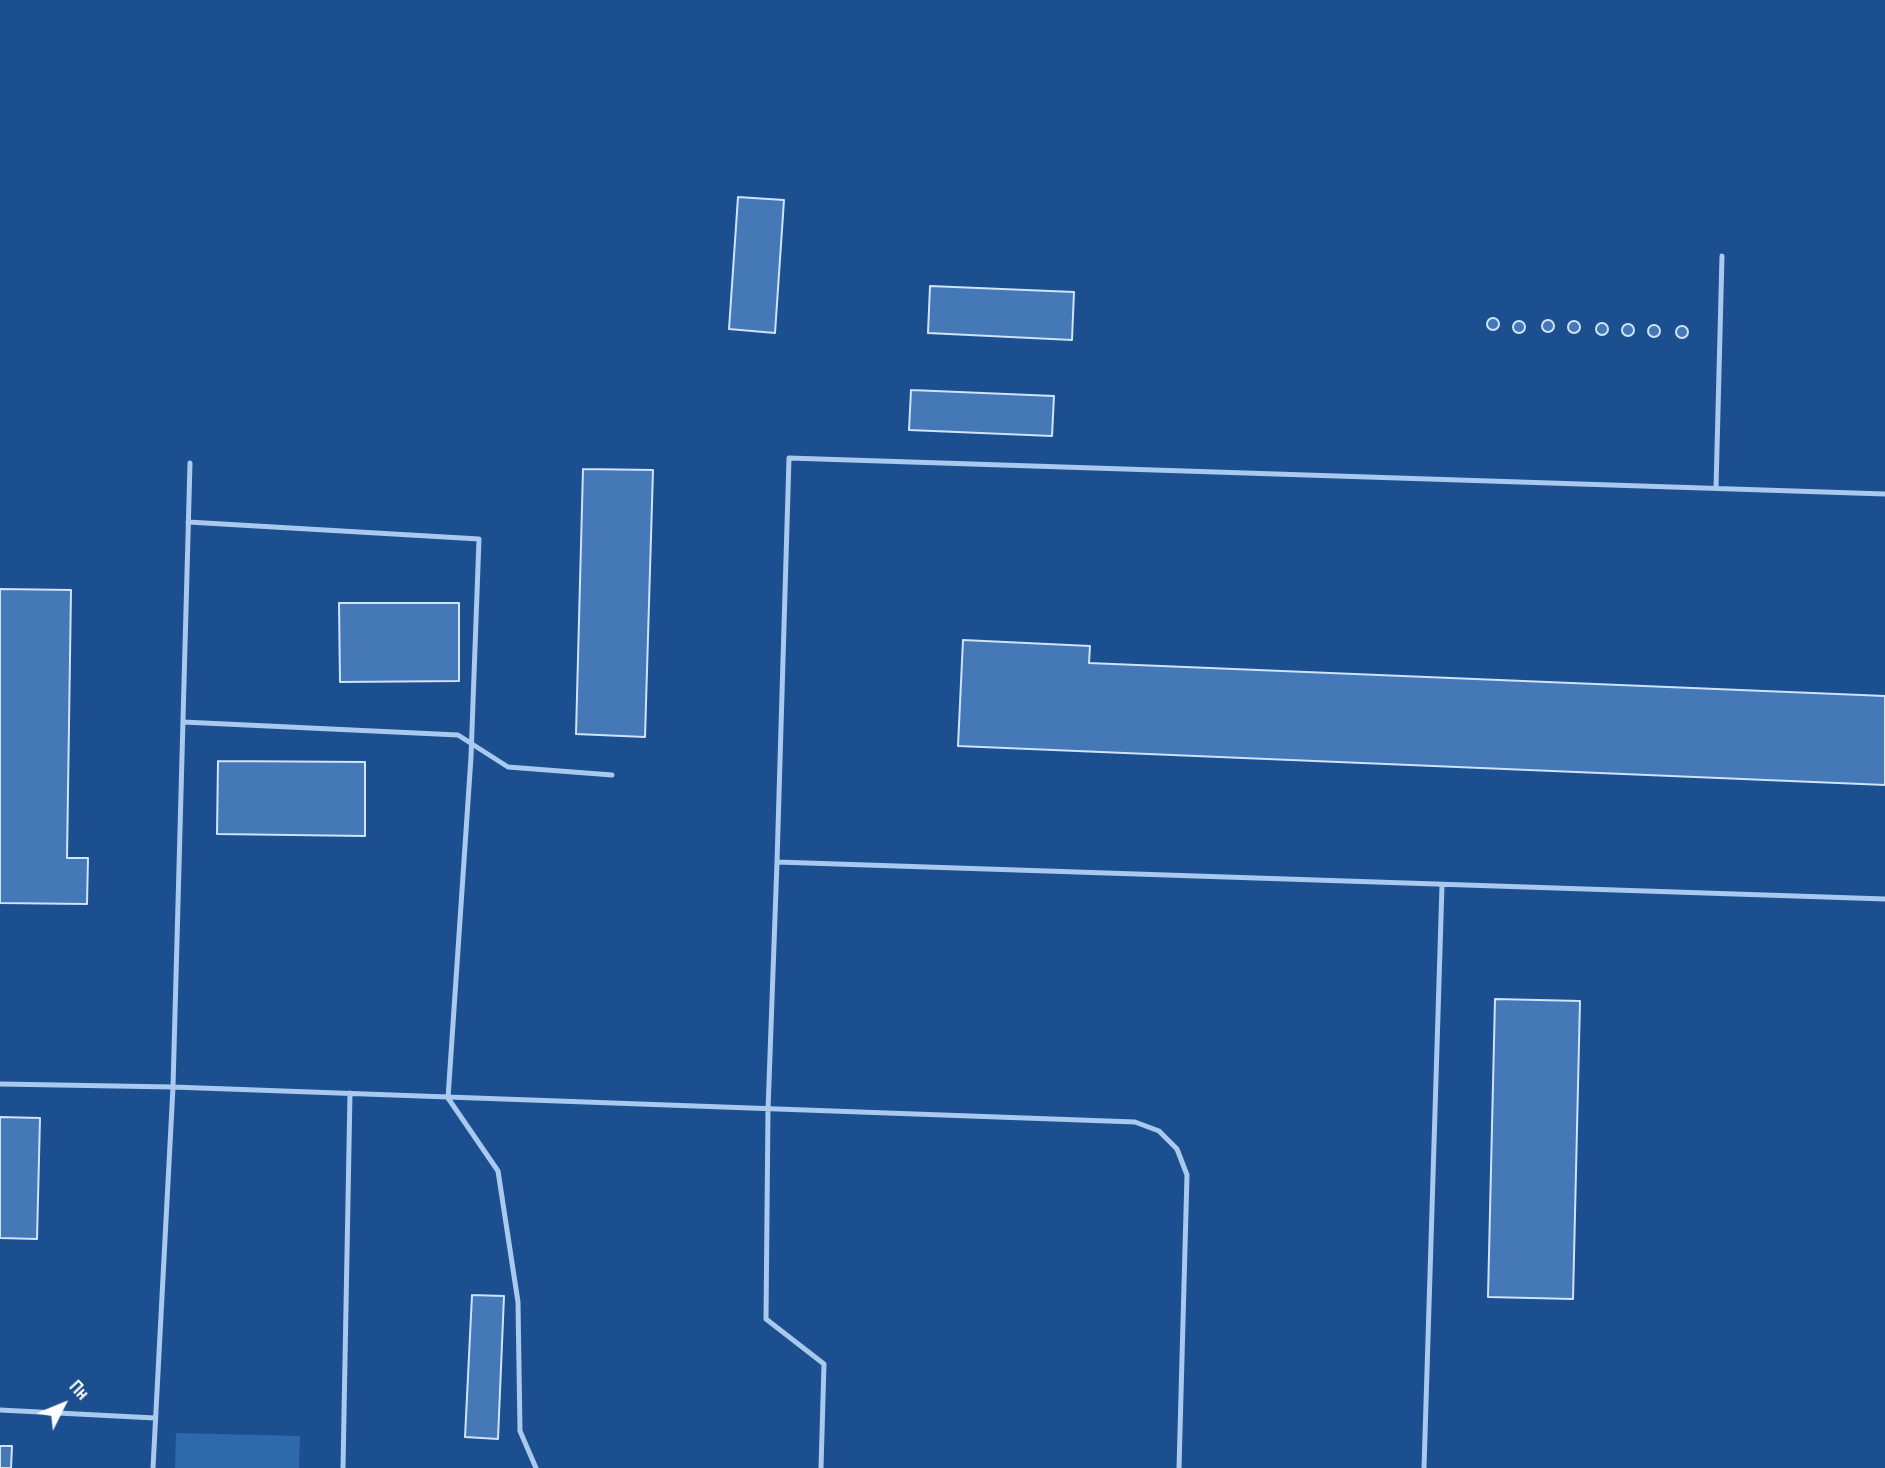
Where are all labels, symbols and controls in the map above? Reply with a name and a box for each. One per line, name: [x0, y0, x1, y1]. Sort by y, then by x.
north arrow: [28, 1370, 98, 1440]
text: Пн: [64, 1376, 93, 1405]

